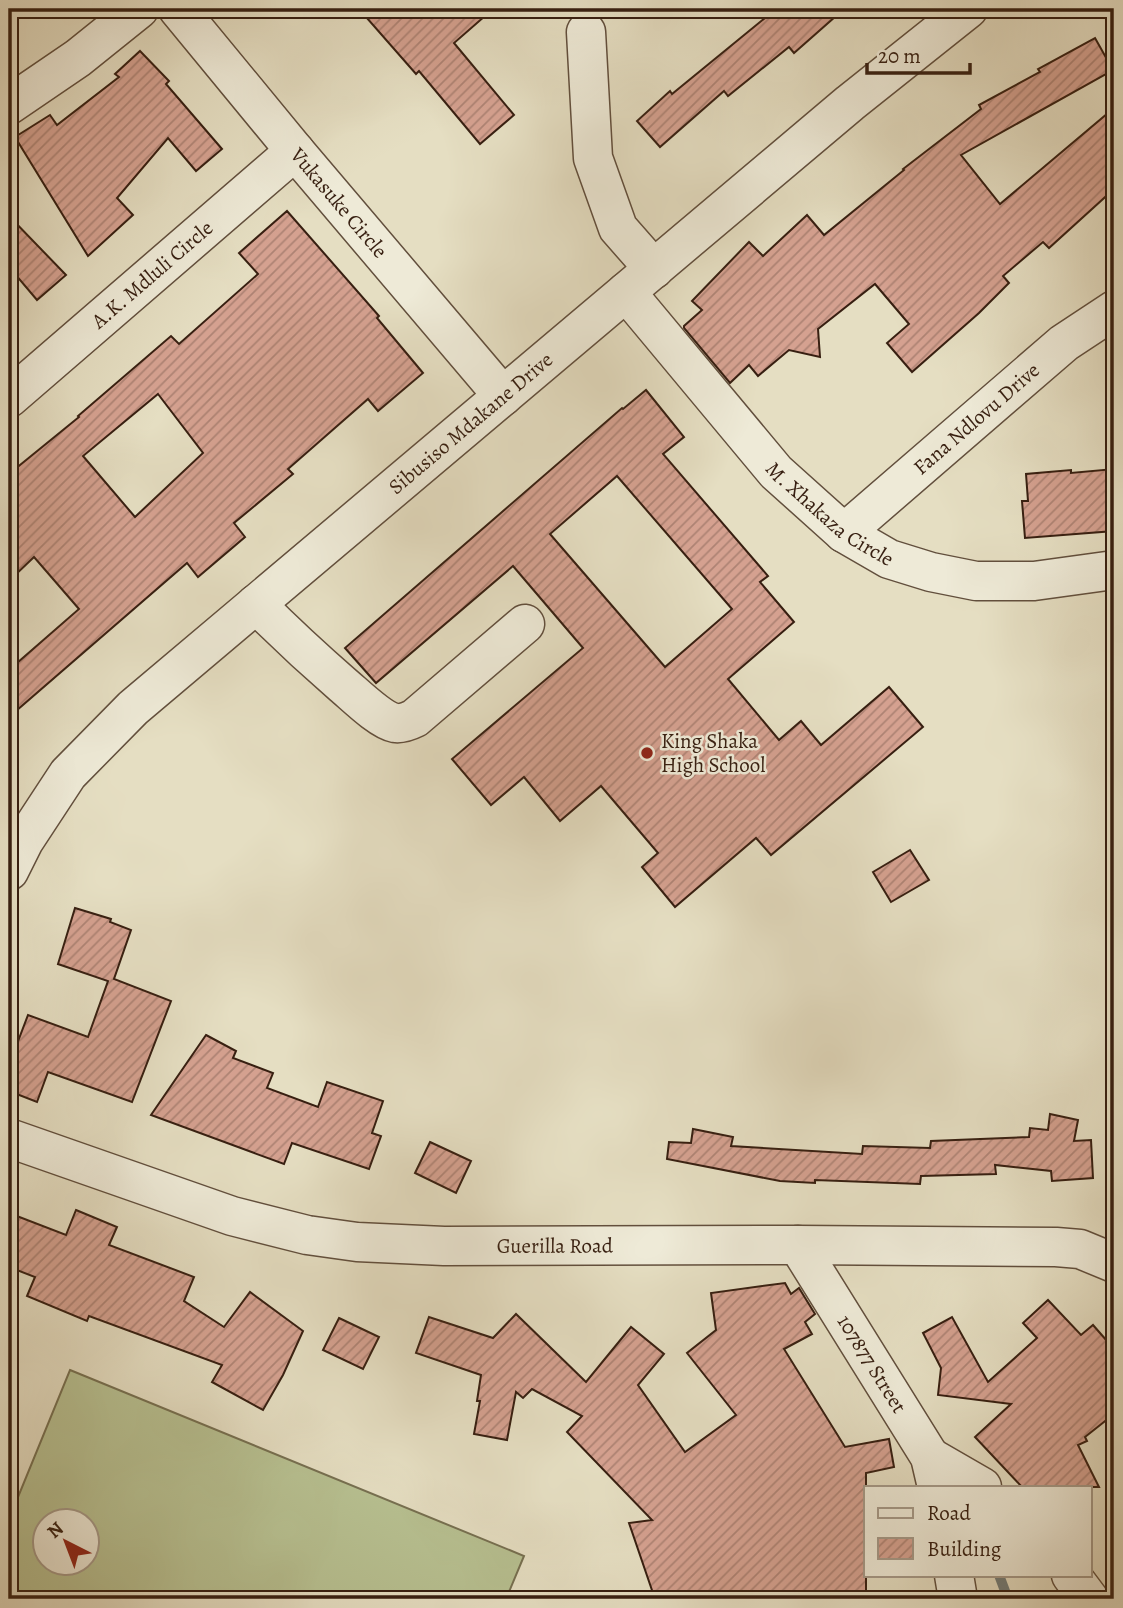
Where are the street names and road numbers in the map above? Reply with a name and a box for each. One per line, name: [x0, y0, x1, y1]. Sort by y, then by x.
street label: Vukasuke Circle: [284, 141, 394, 264]
street label: A.K. Mdluli Circle: [84, 214, 219, 336]
street label: Sibusiso Mdakane Drive: [382, 346, 559, 501]
street label: Fana Ndlovu Drive: [907, 356, 1046, 481]
street label: M. Xhakaza Circle: [759, 456, 899, 573]
street label: Guerilla Road: [497, 1232, 614, 1260]
street label: 107877 Street: [831, 1309, 913, 1418]

